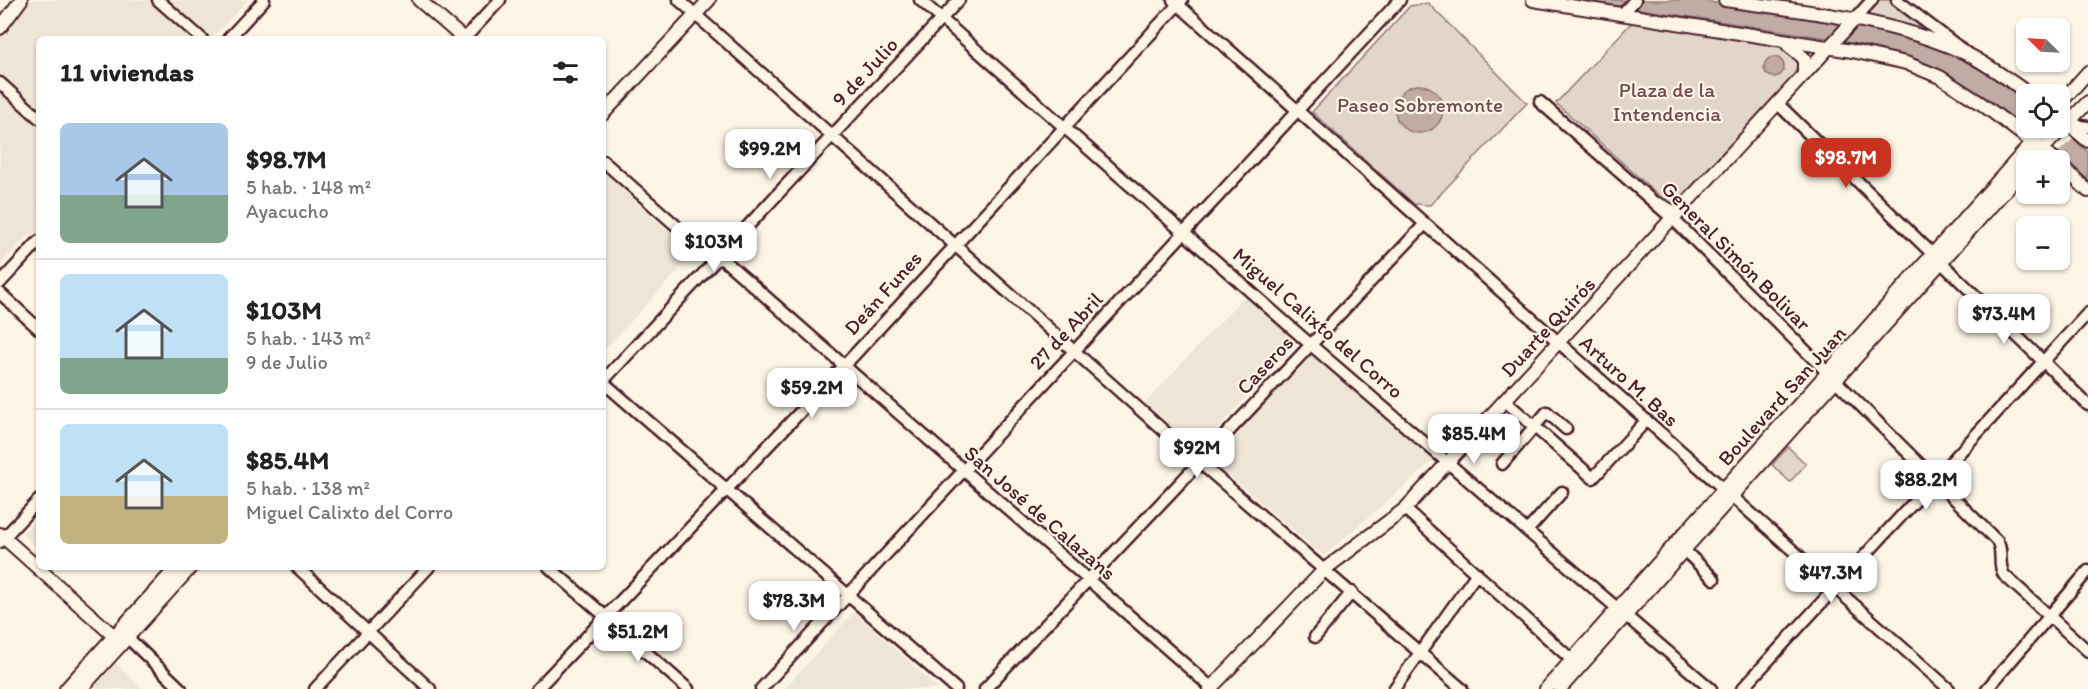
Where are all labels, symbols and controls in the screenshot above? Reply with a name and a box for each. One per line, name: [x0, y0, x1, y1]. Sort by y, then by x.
north arrow: [2016, 18, 2070, 72]
map controls: [2016, 18, 2070, 270]
street label: 9 de Julio: [826, 32, 903, 112]
text: 11 viviendas: [60, 56, 194, 88]
icon: filters: [549, 56, 582, 89]
park label: Plaza de la Intendencia: [1613, 77, 1721, 126]
button: locate: [2016, 84, 2070, 138]
park label: Paseo Sobremonte: [1337, 92, 1503, 117]
pin: $99.2M: [721, 129, 819, 180]
text: $99.2M: [739, 136, 801, 160]
pin: $98.7M: [1797, 138, 1895, 189]
text: $98.7M: [246, 143, 327, 175]
text: $98.7M: [1815, 145, 1877, 169]
icon: home: [108, 147, 180, 219]
button: +: [2016, 150, 2070, 204]
text: 5 hab. · 148 m²: [246, 175, 371, 199]
street label: General Simón Bolivar: [1656, 176, 1816, 336]
text: Ayacucho: [246, 199, 329, 223]
button: −: [2016, 216, 2070, 270]
pin: $103M: [672, 222, 756, 273]
text: $103M: [685, 229, 743, 253]
street label: Miguel Calixto del Corro: [1228, 242, 1409, 403]
street label: Deán Funes: [838, 245, 927, 340]
street label: Duarte Quirós: [1495, 271, 1600, 382]
street label: 27 de Abril: [1024, 287, 1108, 374]
text: $103M: [246, 294, 322, 326]
pin: $73.4M: [1955, 294, 2053, 345]
icon: home: [108, 298, 180, 370]
text: $73.4M: [1972, 301, 2036, 325]
street label: Boulevard San Juan: [1712, 321, 1851, 471]
text: 5 hab. · 143 m²: [246, 326, 371, 350]
street label: Caseros: [1231, 330, 1298, 399]
street label: Arturo M. Bas: [1575, 330, 1684, 432]
text: 9 de Julio: [246, 350, 328, 374]
pin: $59.2M: [763, 368, 861, 419]
text: $59.2M: [781, 375, 843, 399]
pin: $85.4M: [1425, 414, 1523, 465]
text: $85.4M: [1442, 421, 1506, 445]
pin: $92M: [1161, 428, 1233, 479]
text: $92M: [1174, 435, 1220, 459]
street label: San José de Calazans: [959, 440, 1121, 585]
text: $85.4M: [246, 444, 330, 476]
icon: home: [108, 448, 180, 520]
pin: $88.2M: [1877, 460, 1975, 511]
text: $88.2M: [1894, 467, 1958, 491]
text: 5 hab. · 138 m²: [246, 476, 370, 500]
text: Miguel Calixto del Corro: [246, 500, 453, 524]
pin: $47.3M: [1782, 553, 1880, 604]
text: $47.3M: [1799, 560, 1863, 584]
pin: $78.3M: [745, 581, 843, 632]
text: $78.3M: [763, 588, 825, 612]
pin: $51.2M: [589, 612, 687, 663]
text: $51.2M: [607, 619, 669, 643]

